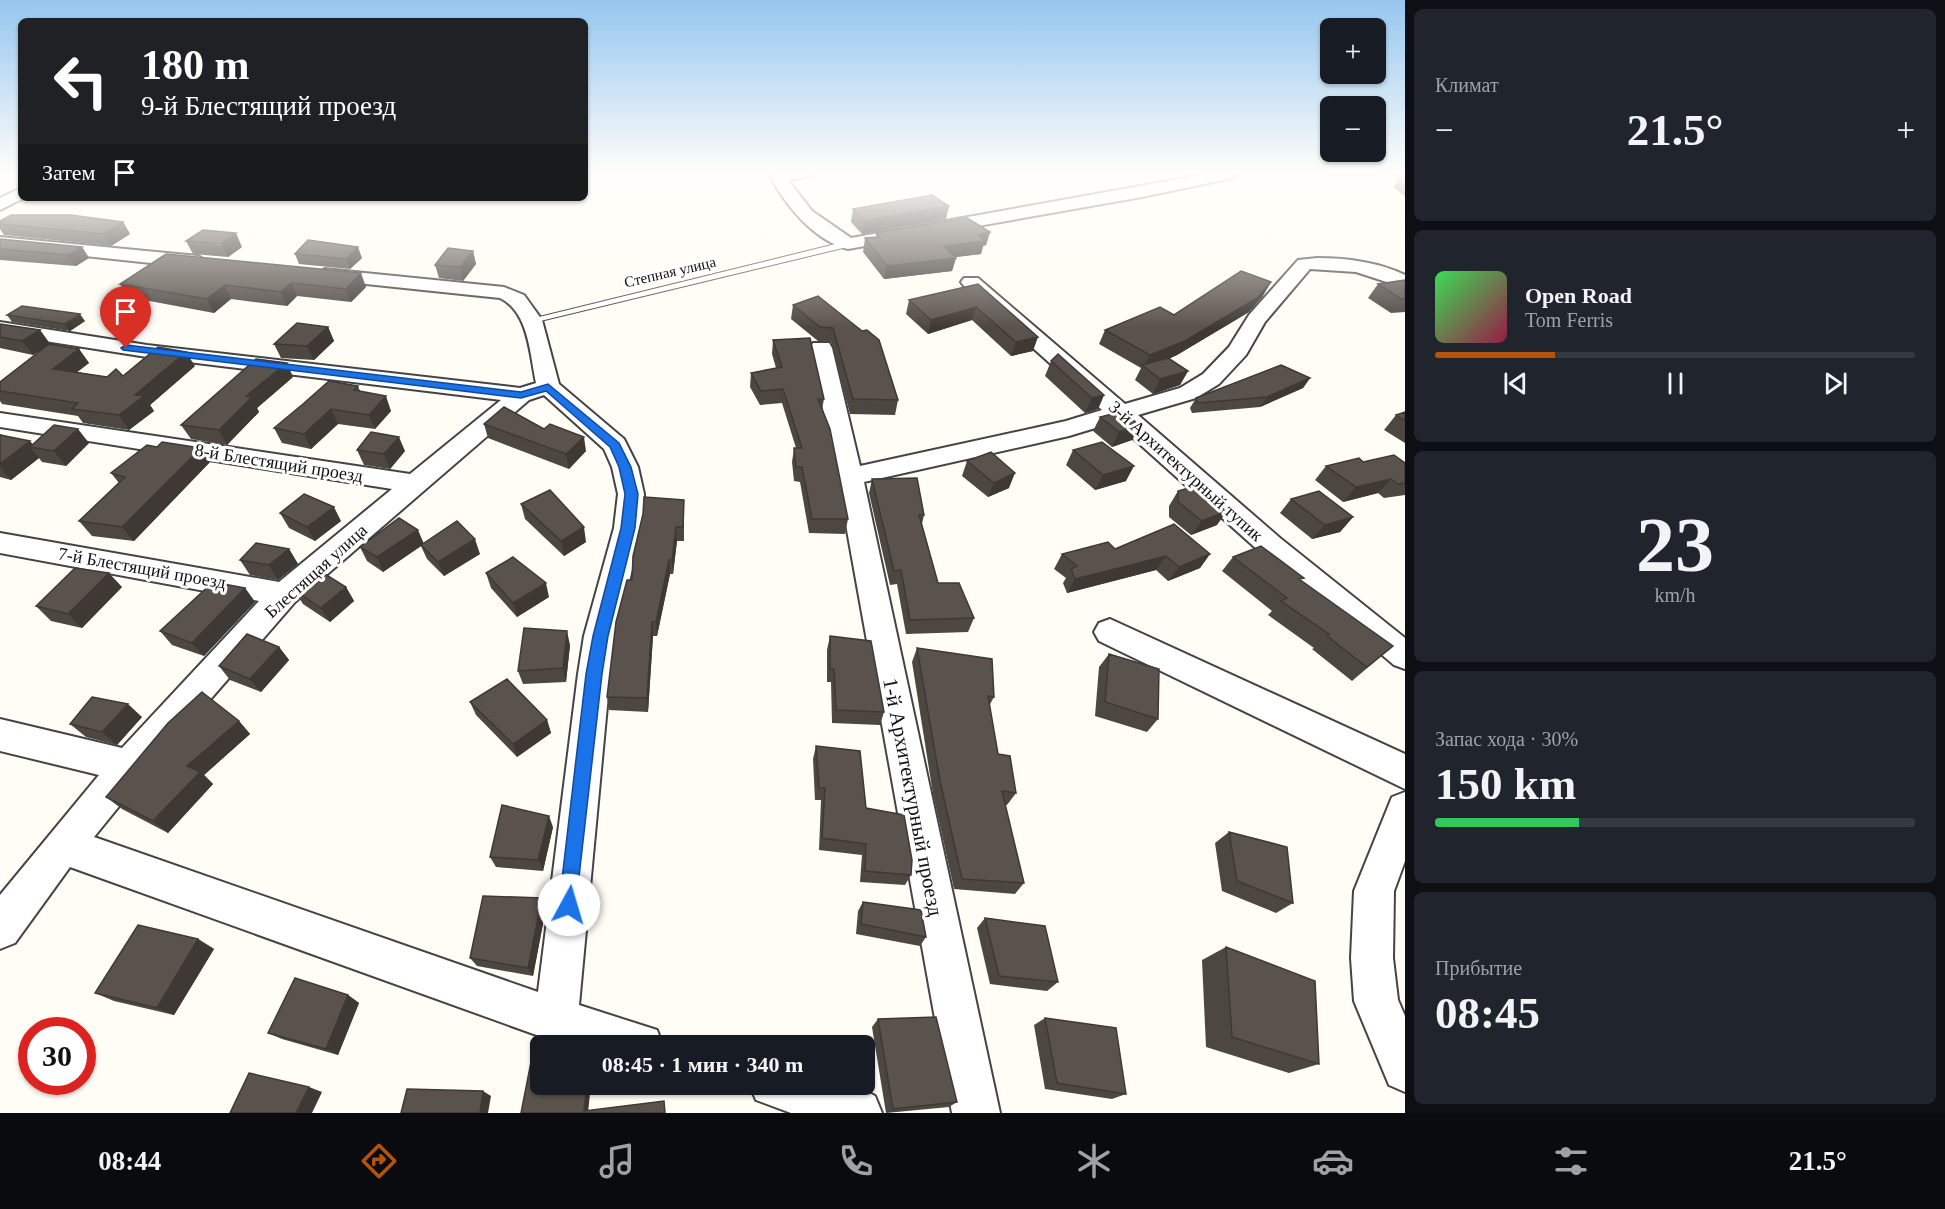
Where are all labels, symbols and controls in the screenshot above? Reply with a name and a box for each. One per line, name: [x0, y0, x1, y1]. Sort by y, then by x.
map controls: [1320, 18, 1386, 162]
button: +: [1320, 18, 1386, 84]
icon: left: [42, 42, 120, 120]
text: 180 m: [141, 42, 250, 88]
text: Климат: [1435, 74, 1499, 96]
text: 9-й Блестящий проезд: [141, 91, 396, 121]
button: −: [1320, 96, 1386, 162]
text: 21.5°: [1627, 105, 1723, 155]
text: −: [1435, 112, 1454, 148]
text: +: [1896, 112, 1915, 148]
icon: arrive: [108, 156, 141, 189]
text: Затем: [42, 160, 96, 185]
street label: Степная улица: [623, 254, 718, 290]
text: Open Road: [1525, 283, 1632, 308]
pin: [100, 286, 151, 348]
icon: arrive: [109, 295, 142, 328]
text: Tom Ferris: [1525, 309, 1613, 331]
icon: previous: [1499, 367, 1532, 400]
icon: pause: [1659, 367, 1692, 400]
icon: next: [1819, 367, 1852, 400]
street label: 3-й Архитектурный тупик: [1105, 397, 1267, 546]
street label: 8-й Блестящий проезд: [193, 440, 365, 486]
text: 23: [1636, 501, 1714, 588]
street label: Блестящая улица: [261, 520, 371, 622]
street label: 7-й Блестящий проезд: [56, 543, 228, 593]
text: km/h: [1654, 584, 1696, 606]
street label: 1-й Архитектурный проезд: [878, 676, 948, 918]
text: Запас хода · 30%: [1435, 728, 1578, 750]
text: 150 km: [1435, 759, 1576, 809]
position arrow: [537, 873, 601, 937]
text: Прибытие: [1435, 957, 1522, 979]
text: 08:45: [1435, 988, 1540, 1038]
speed limit sign: 30: [18, 1017, 96, 1095]
text: 08:45 · 1 мин · 340 m: [602, 1052, 803, 1077]
icon: directions: [358, 1140, 400, 1182]
icon: music: [596, 1140, 638, 1182]
icon: phone: [835, 1140, 877, 1182]
icon: climate: [1073, 1140, 1115, 1182]
icon: car: [1312, 1140, 1354, 1182]
icon: filters: [1550, 1140, 1592, 1182]
text: 08:44: [98, 1146, 161, 1176]
text: 21.5°: [1789, 1146, 1847, 1176]

